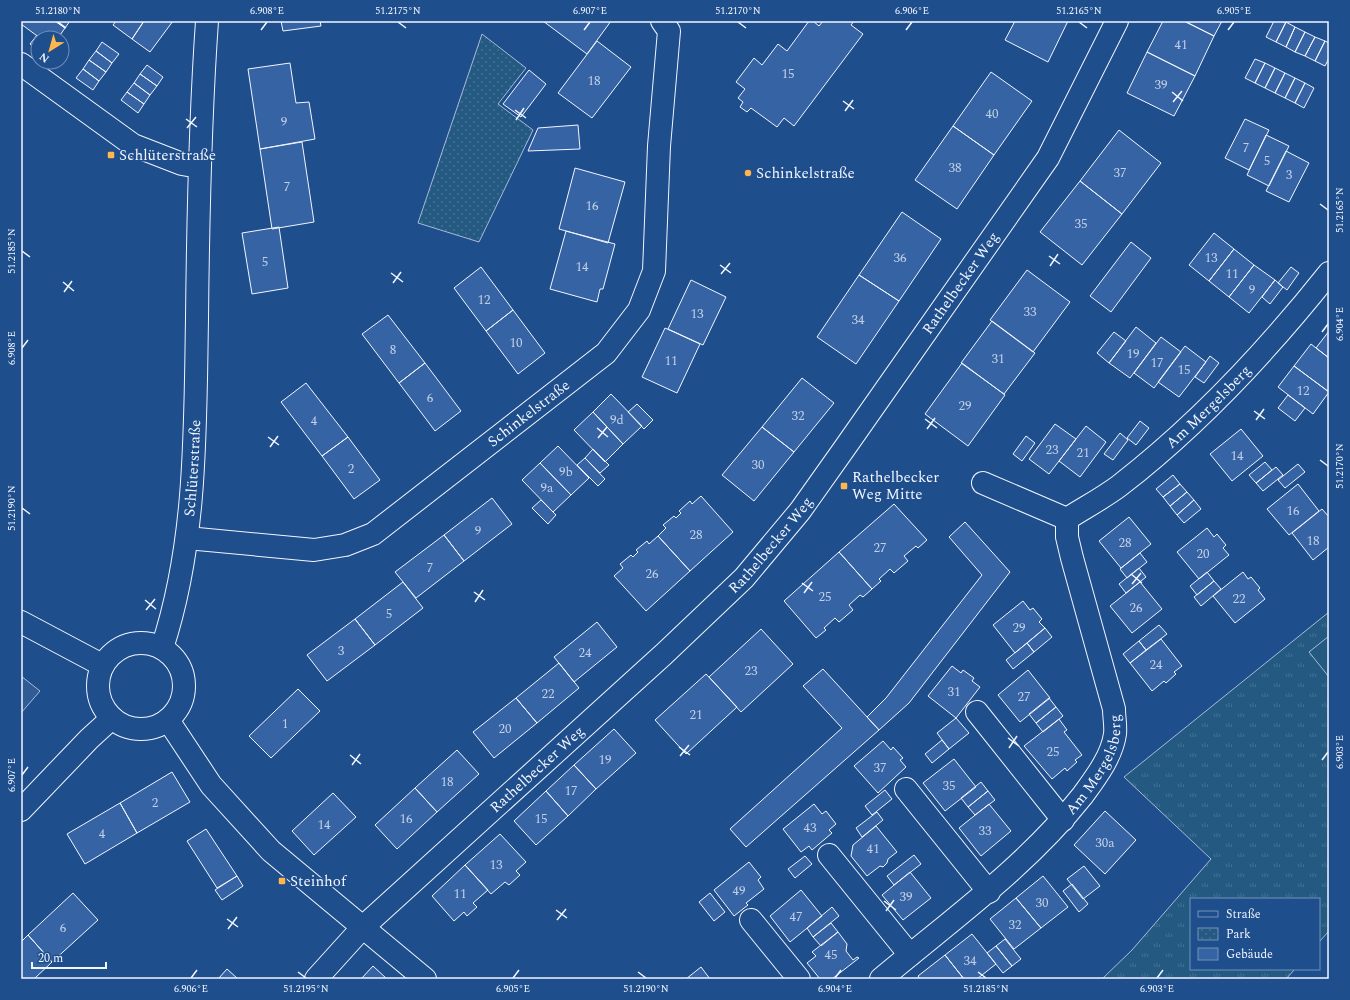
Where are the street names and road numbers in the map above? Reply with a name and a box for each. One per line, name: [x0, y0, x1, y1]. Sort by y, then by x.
street label: Rathelbecker Weg: [917, 227, 1005, 339]
street label: Am Mergelsberg: [1161, 360, 1257, 454]
street label: Schinkelstraße: [483, 374, 575, 453]
street label: Schlüterstraße: [178, 419, 207, 518]
street label: Rathelbecker Weg: [723, 492, 819, 599]
street label: Am Mergelsberg: [1060, 713, 1127, 820]
street label: Rathelbecker Weg: [485, 720, 590, 819]

